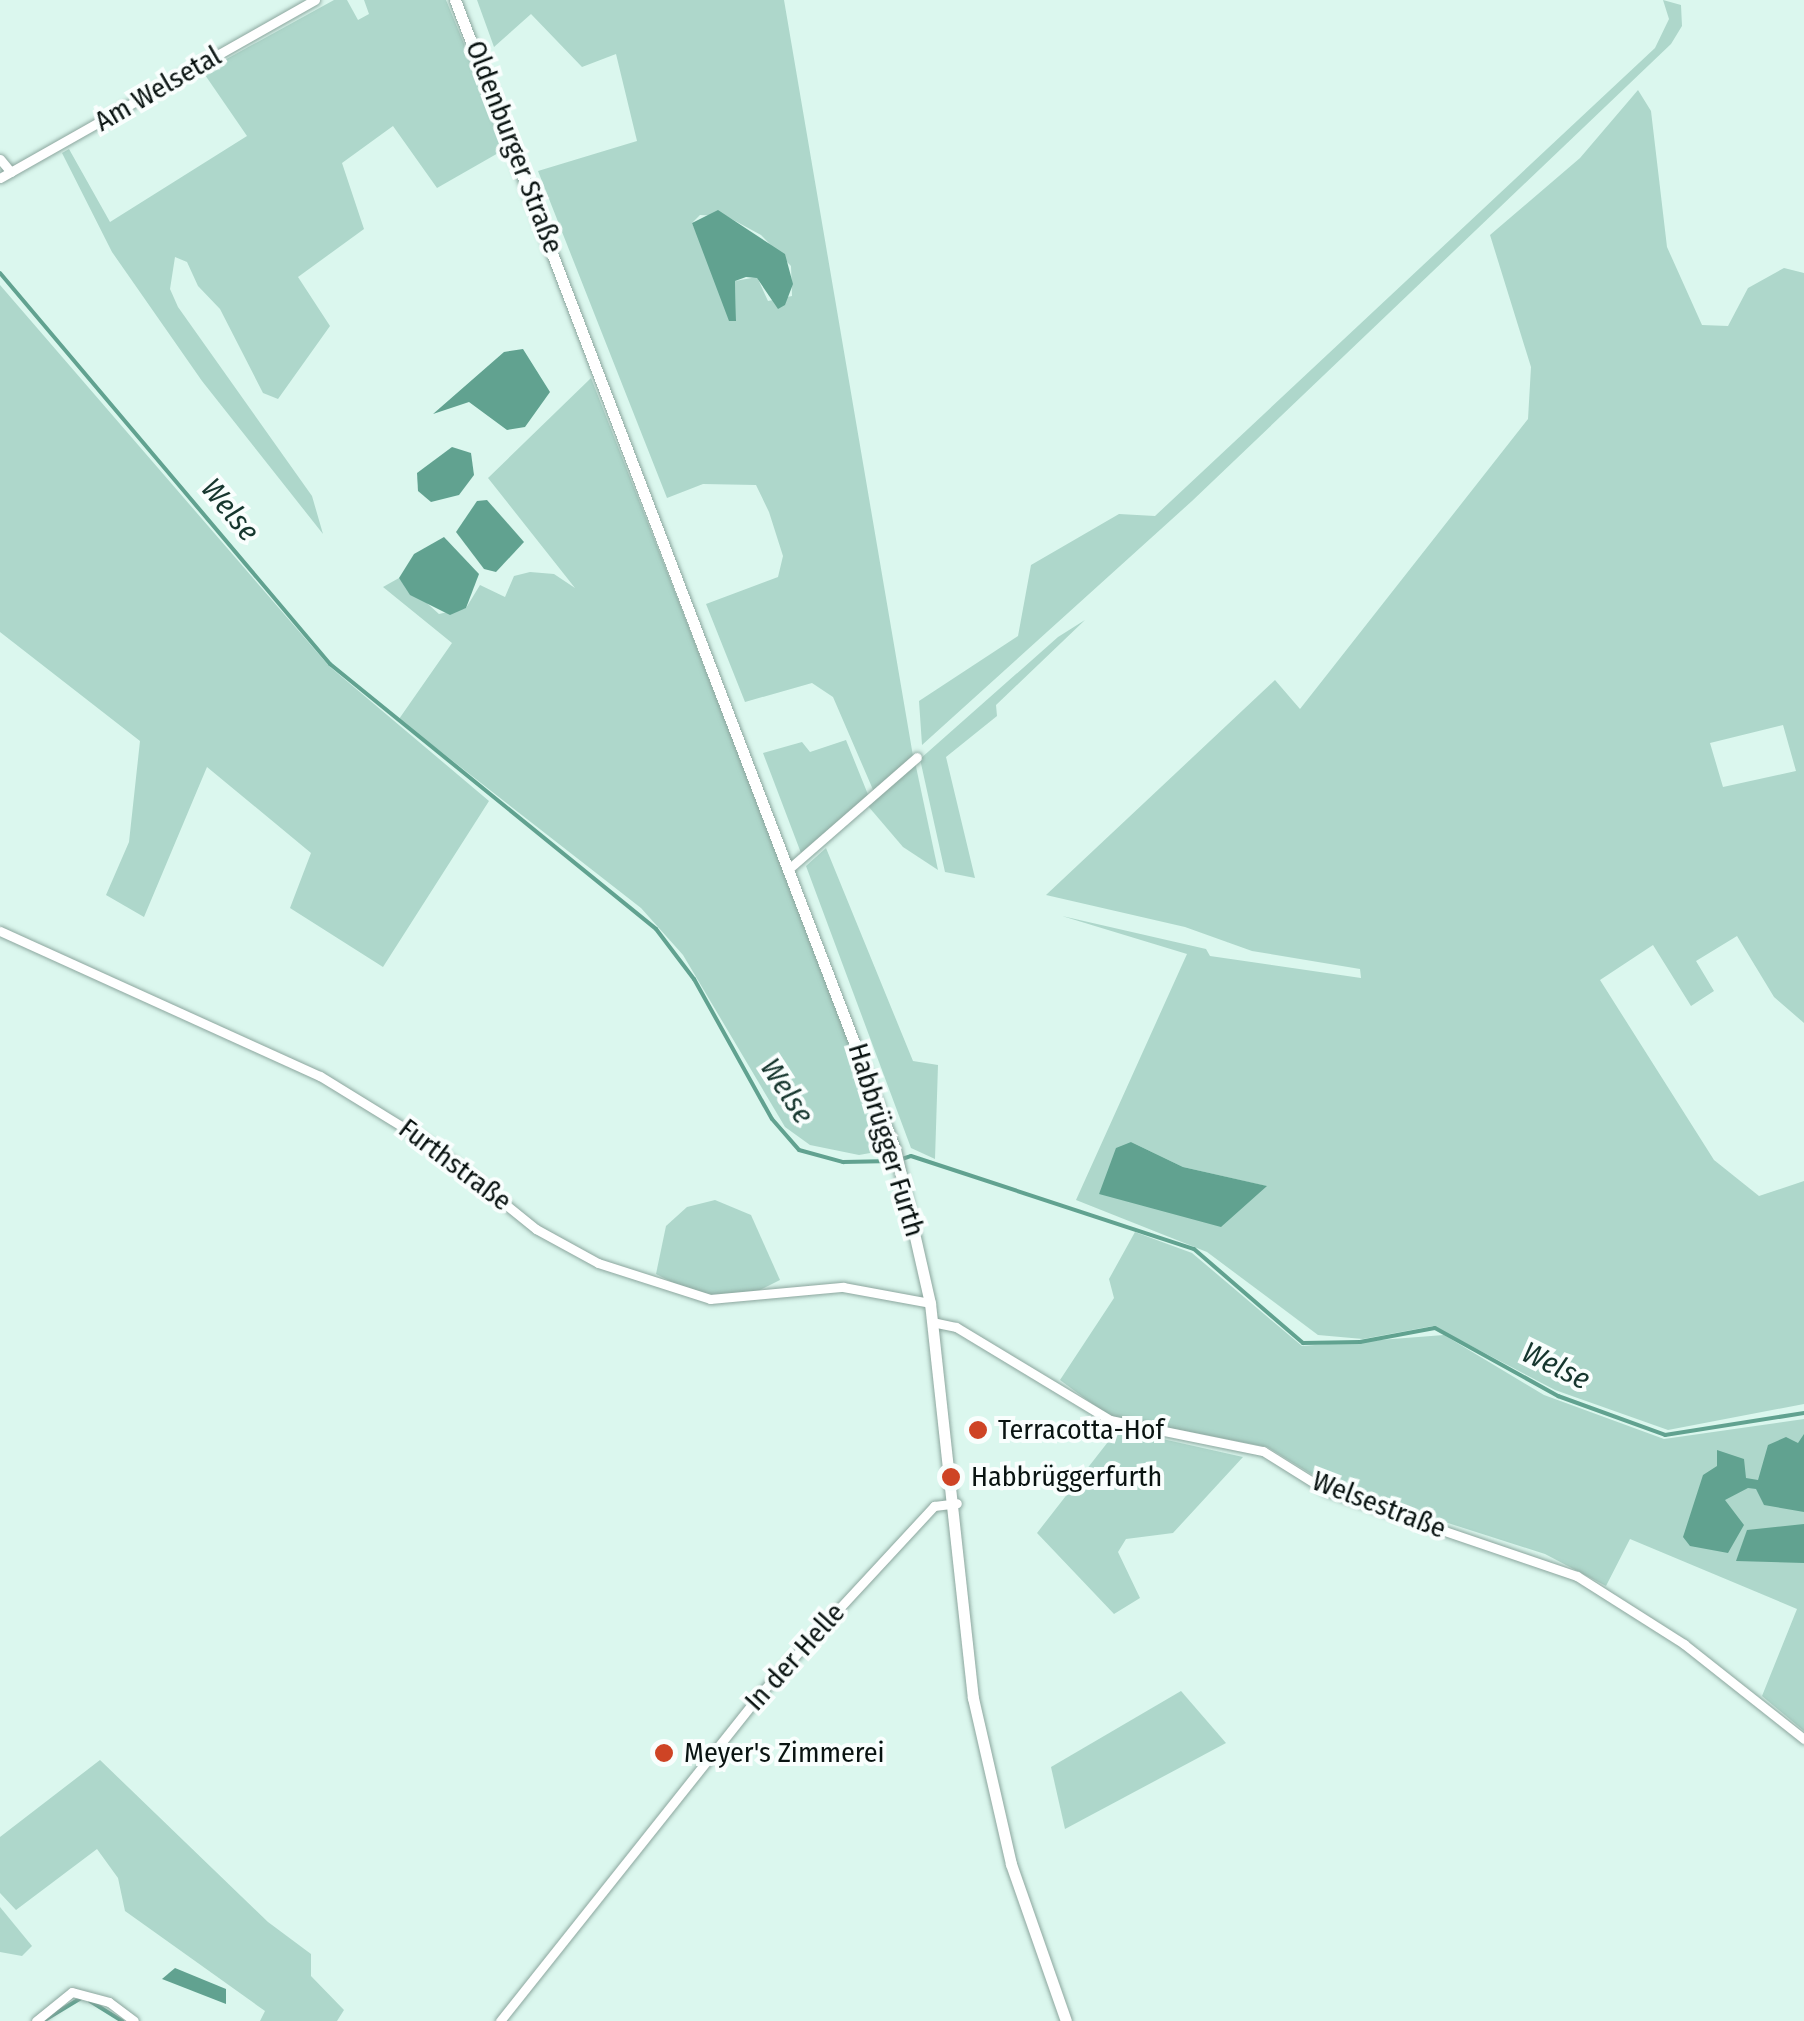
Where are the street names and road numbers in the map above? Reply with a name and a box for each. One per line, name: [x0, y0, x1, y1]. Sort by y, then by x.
street label: Oldenburger Straße: [458, 36, 570, 258]
street label: Am Welsetal: [89, 39, 227, 139]
street label: Habbrügger Furth: [841, 1039, 931, 1241]
street label: Furthstraße: [392, 1112, 518, 1218]
street label: Welsestraße: [1308, 1464, 1450, 1546]
street label: In der Helle: [738, 1596, 852, 1718]

